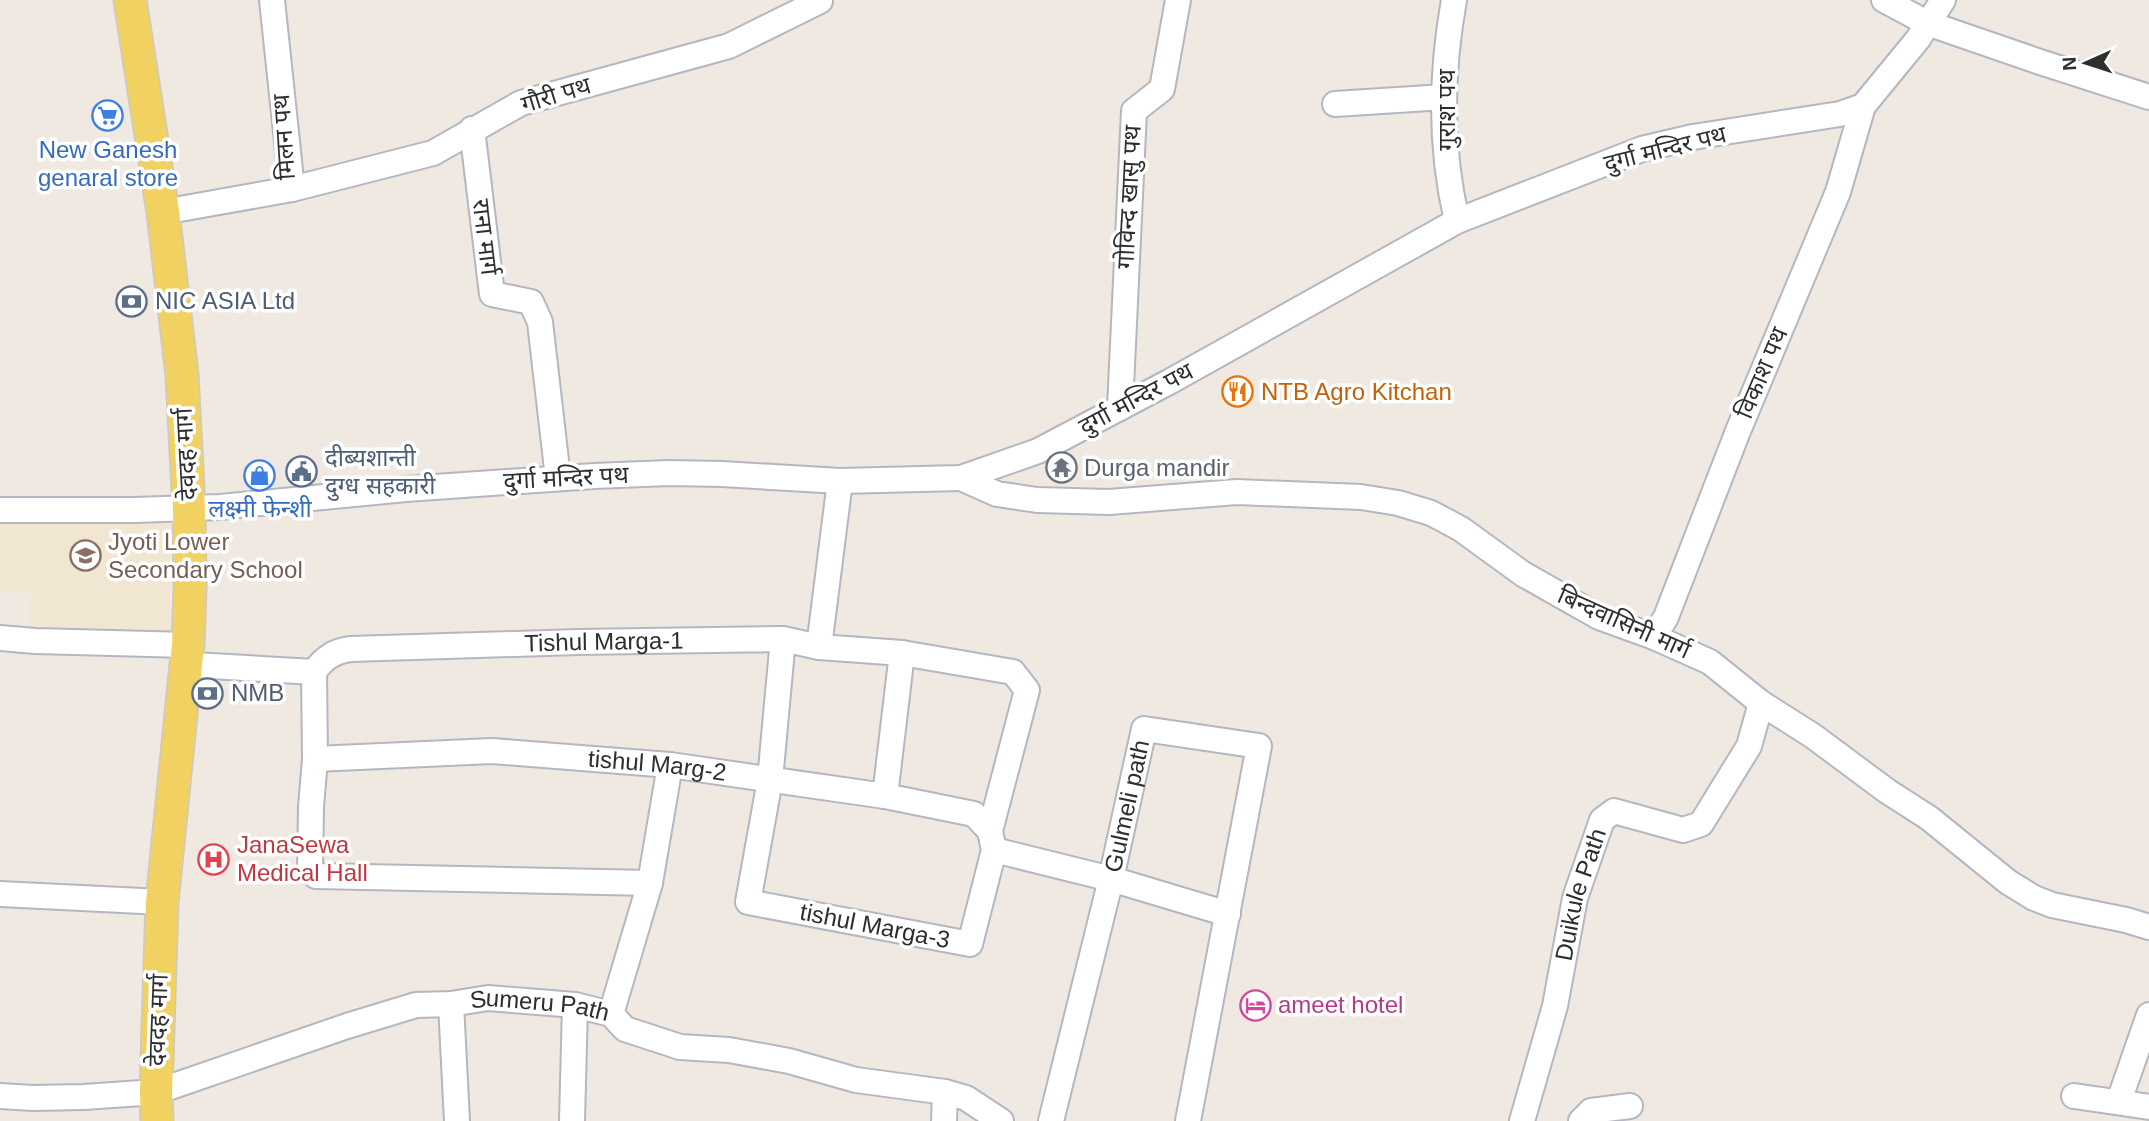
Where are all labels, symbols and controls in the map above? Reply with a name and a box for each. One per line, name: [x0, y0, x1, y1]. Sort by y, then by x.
north arrow: [2051, 28, 2121, 98]
text: N: [2059, 56, 2080, 71]
street label: गुराश पथ: [1433, 69, 1462, 151]
street label: गौरी पथ: [518, 71, 595, 118]
street label: मिलन पथ: [267, 93, 300, 181]
supermarket icon: New Ganesh genaral store: [91, 99, 125, 133]
street label: दुर्गा मन्दिर पथ: [1601, 120, 1730, 179]
street label: गोविन्द खासु पथ: [1111, 124, 1148, 270]
place label: New Ganesh genaral store: [38, 136, 178, 191]
street label: राना मार्ग: [467, 197, 504, 277]
bank icon: NIC ASIA Ltd: [115, 284, 149, 318]
place label: NIC ASIA Ltd: [155, 287, 295, 314]
street label: विकाश पथ: [1730, 323, 1793, 422]
street label: दुर्गा मन्दिर पथ: [1074, 357, 1199, 442]
restaurant icon: NTB Agro Kitchan: [1221, 375, 1255, 409]
place label: NTB Agro Kitchan: [1261, 378, 1452, 405]
street label: देवदह मार्ग: [170, 406, 201, 501]
place label: दीब्यशान्ती दुग्ध सहकारी: [325, 444, 436, 501]
temple icon: Durga mandir: [1044, 451, 1078, 485]
place label: Durga mandir: [1084, 454, 1229, 481]
public building icon: दीब्यशान्ती दुग्ध सहकारी: [285, 455, 319, 489]
shop icon: लक्ष्मी फेन्शी: [243, 458, 277, 492]
street label: दुर्गा मन्दिर पथ: [503, 461, 630, 496]
place label: लक्ष्मी फेन्शी: [208, 495, 312, 522]
place label: Jyoti Lower Secondary School: [108, 528, 303, 583]
school or university icon: Jyoti Lower Secondary School: [68, 539, 102, 573]
street label: बिन्दवासिनी मार्ग: [1554, 581, 1696, 664]
street label: Tishul Marga-1: [524, 626, 684, 657]
bank icon: NMB: [191, 676, 225, 710]
place label: NMB: [231, 679, 284, 706]
street label: Gulmeli path: [1099, 737, 1154, 875]
street label: tishul Marg-2: [587, 745, 728, 786]
street label: Duikule Path: [1550, 825, 1611, 963]
place label: JanaSewa Medical Hall: [237, 831, 368, 886]
hospital icon: JanaSewa Medical Hall: [197, 842, 231, 876]
street label: tishul Marga-3: [798, 898, 952, 953]
street label: देवदह मार्ग: [142, 972, 173, 1067]
street label: Sumeru Path: [468, 984, 612, 1026]
hotel icon: ameet hotel: [1238, 988, 1272, 1022]
place label: ameet hotel: [1278, 991, 1403, 1018]

